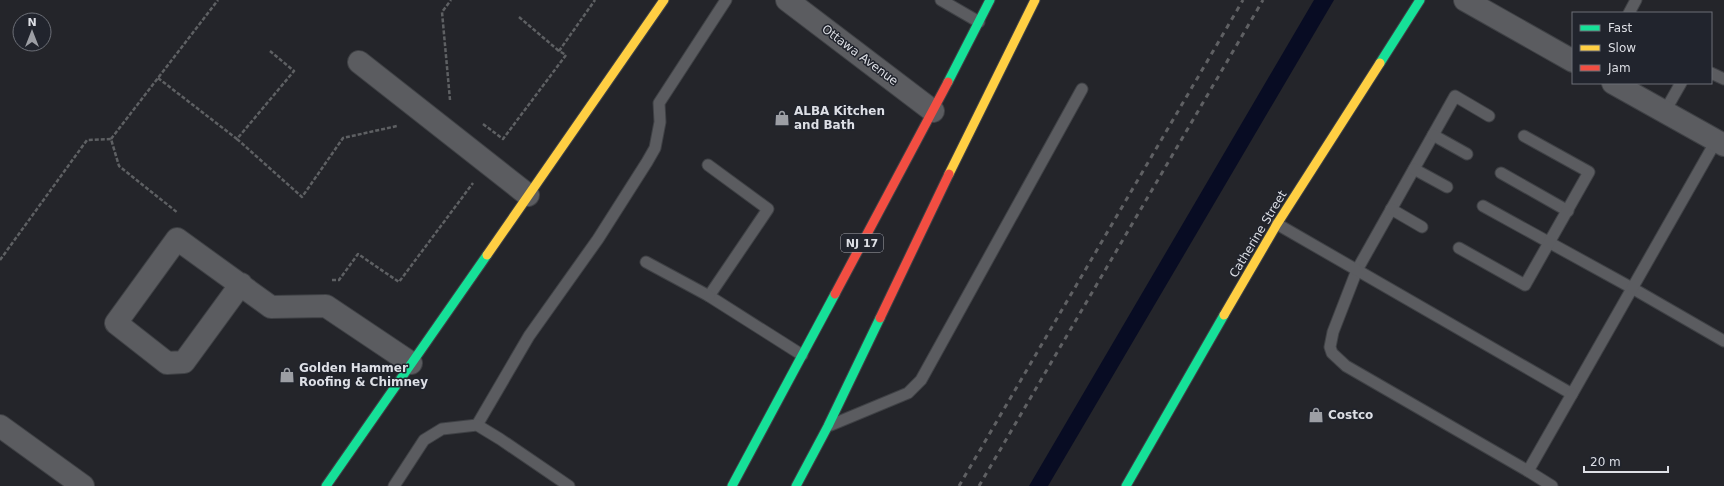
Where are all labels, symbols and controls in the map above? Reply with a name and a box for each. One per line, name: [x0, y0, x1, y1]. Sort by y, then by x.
north arrow: [12, 12, 52, 52]
legend: [1572, 12, 1712, 84]
text: N: [27, 16, 37, 29]
text: Fast: [1608, 21, 1632, 35]
street label: Ottawa Avenue: [819, 22, 901, 88]
text: Slow: [1608, 41, 1636, 55]
text: Jam: [1607, 61, 1631, 75]
place label: ALBA Kitchen and Bath: [794, 104, 885, 132]
shop icon: ALBA Kitchen and Bath: [773, 109, 791, 127]
street label: Catherine Street: [1227, 188, 1290, 280]
road number: NJ 17: [841, 234, 883, 252]
place label: Golden Hammer Roofing & Chimney: [299, 361, 428, 389]
shop icon: Golden Hammer Roofing & Chimney: [278, 366, 296, 384]
shop icon: Costco: [1307, 406, 1325, 424]
place label: Costco: [1328, 408, 1373, 422]
scale bar: [1584, 448, 1668, 474]
text: 20 m: [1590, 455, 1621, 469]

